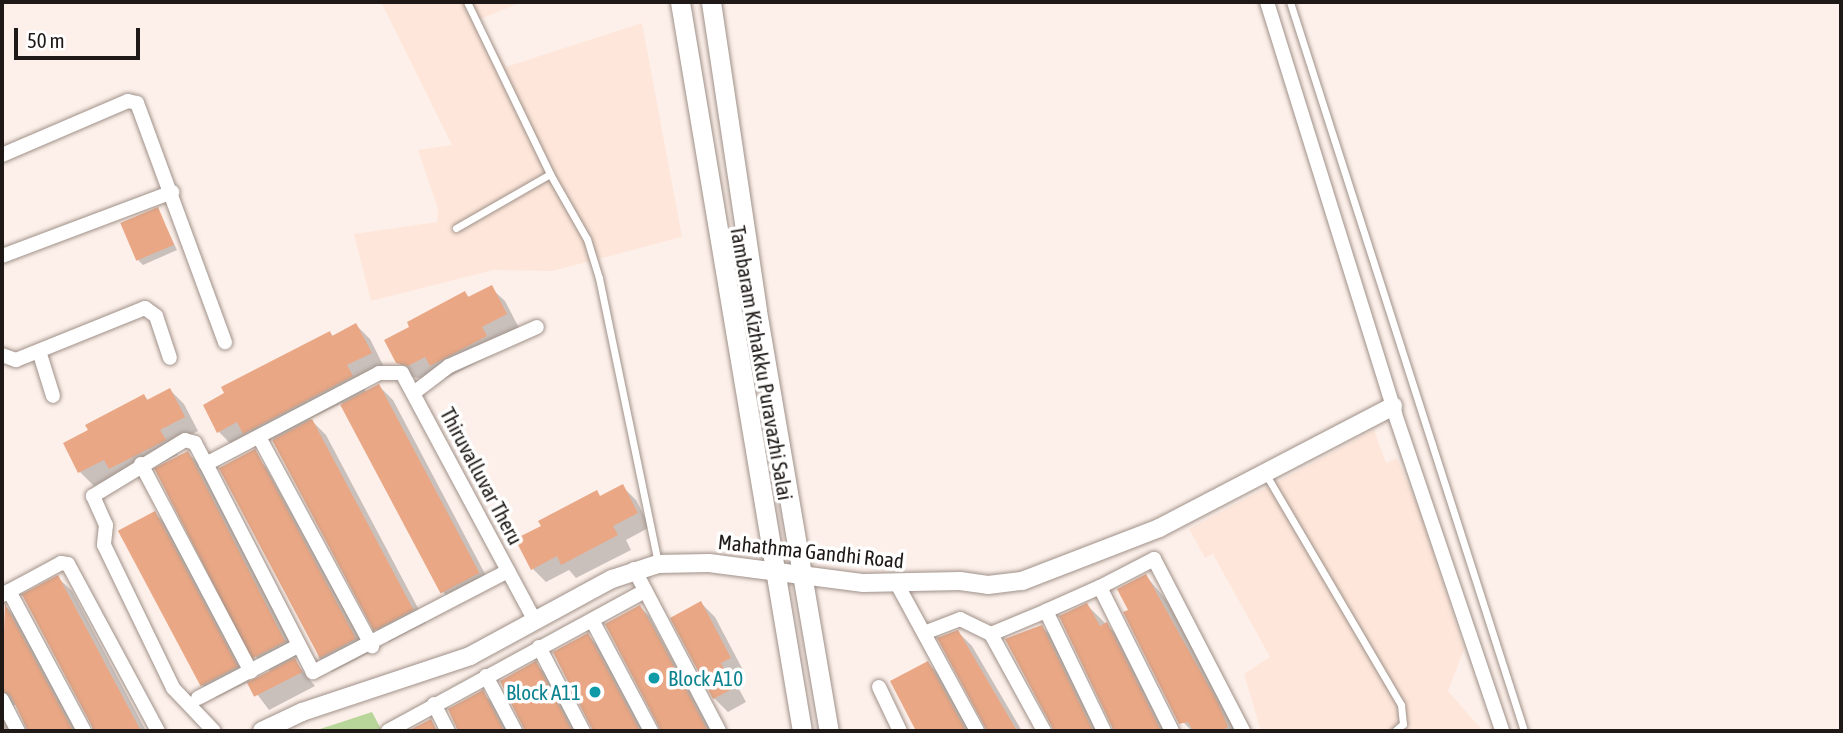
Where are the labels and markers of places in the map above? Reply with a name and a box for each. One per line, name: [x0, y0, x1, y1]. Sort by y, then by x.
place label: Block A10: [668, 665, 743, 691]
marker: Block A10: [646, 670, 662, 686]
place label: Block A11: [506, 679, 581, 705]
marker: Block A11: [587, 684, 603, 700]

